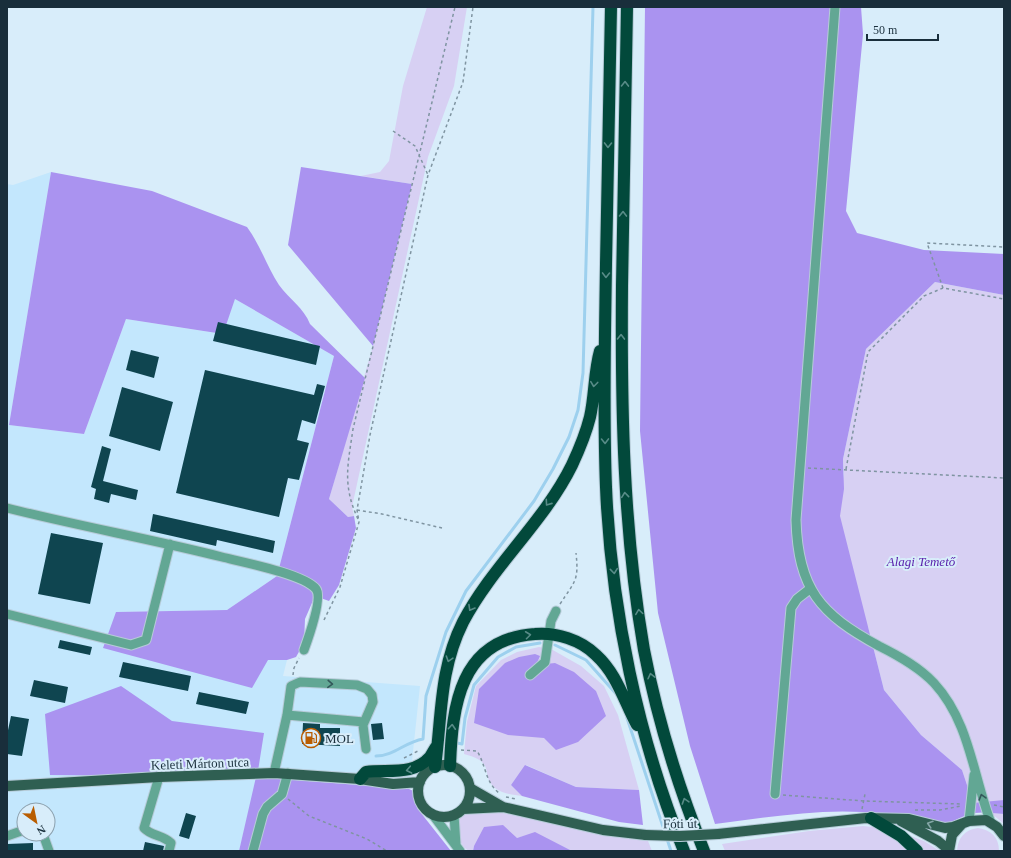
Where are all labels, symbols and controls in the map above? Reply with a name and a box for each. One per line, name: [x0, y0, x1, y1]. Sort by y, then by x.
scale bar: [867, 16, 938, 42]
text: 50 m: [873, 23, 898, 37]
one-way arrow: [621, 81, 629, 87]
one-way arrow: [604, 142, 613, 148]
one-way arrow: [619, 211, 627, 217]
one-way arrow: [602, 272, 610, 278]
one-way arrow: [617, 334, 625, 340]
one-way arrow: [590, 381, 599, 387]
one-way arrow: [601, 438, 609, 444]
one-way arrow: [621, 492, 630, 498]
one-way arrow: [546, 499, 553, 506]
park label: Alagi Temető: [886, 554, 956, 569]
one-way arrow: [609, 568, 618, 574]
one-way arrow: [469, 604, 476, 611]
one-way arrow: [635, 609, 644, 615]
one-way arrow: [525, 631, 531, 640]
one-way arrow: [445, 656, 454, 663]
one-way arrow: [647, 673, 655, 679]
one-way arrow: [327, 679, 333, 688]
one-way arrow: [448, 724, 457, 730]
fuel station icon: MOL: [300, 727, 322, 749]
place label: MOL: [325, 731, 354, 746]
street label: Keleti Márton utca: [151, 754, 250, 773]
one-way arrow: [405, 765, 412, 773]
one-way arrow: [978, 793, 987, 800]
one-way arrow: [681, 798, 690, 805]
north arrow: [16, 802, 56, 842]
street label: Fóti út: [663, 816, 698, 831]
one-way arrow: [927, 821, 934, 829]
text: N: [35, 823, 48, 838]

